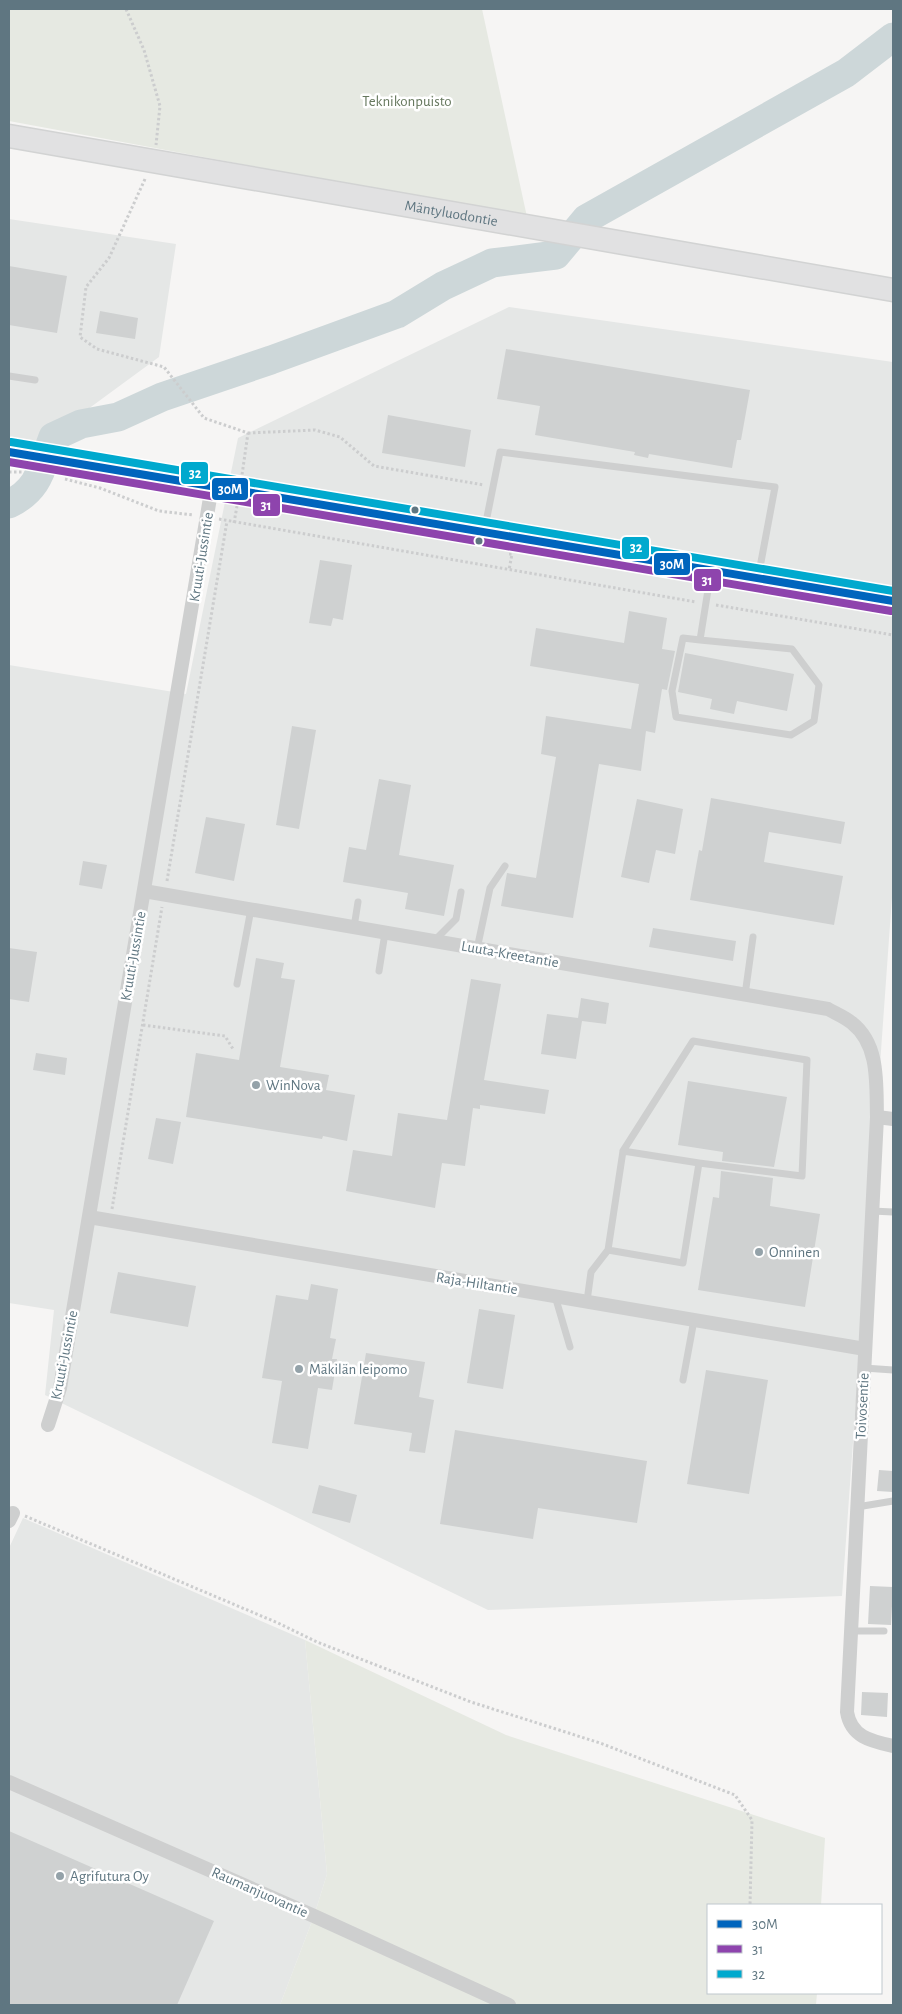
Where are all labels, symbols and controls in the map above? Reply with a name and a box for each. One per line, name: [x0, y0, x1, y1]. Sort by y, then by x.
park label: Teknikonpuisto: [362, 94, 452, 109]
street label: Mäntyluodontie: [404, 198, 499, 229]
line badge: 32: [180, 461, 209, 485]
text: 32: [189, 467, 202, 481]
line badge: 30M: [211, 477, 249, 501]
text: 30M: [218, 483, 242, 497]
line badge: 31: [252, 493, 281, 517]
text: 31: [260, 499, 272, 513]
unlabelled marker: [410, 505, 420, 515]
street label: Kruuti-Jussintie: [187, 511, 216, 603]
unlabelled marker: [474, 536, 484, 546]
line badge: 32: [621, 536, 650, 560]
text: 32: [630, 541, 643, 555]
line badge: 30M: [653, 552, 691, 576]
text: 30M: [660, 558, 684, 572]
line badge: 31: [693, 568, 722, 592]
text: 31: [701, 574, 713, 588]
street label: Kruuti-Jussintie: [118, 910, 149, 1002]
street label: Luuta-Kreetantie: [460, 939, 560, 970]
place label: WinNova: [266, 1078, 321, 1093]
marker: WinNova: [250, 1079, 262, 1091]
place label: Onninen: [769, 1245, 820, 1260]
marker: Onninen: [753, 1246, 765, 1258]
street label: Raja-Hiltantie: [435, 1270, 519, 1297]
street label: Kruuti-Jussintie: [48, 1309, 81, 1401]
place label: Mäkilän leipomo: [309, 1362, 407, 1377]
marker: Mäkilän leipomo: [293, 1363, 305, 1375]
street label: Toivosentie: [853, 1372, 872, 1440]
street label: Raumanjuovantie: [209, 1865, 310, 1920]
place label: Agrifutura Oy: [70, 1869, 150, 1884]
marker: Agrifutura Oy: [54, 1870, 66, 1882]
legend: [707, 1904, 882, 1994]
text: 30M: [752, 1917, 778, 1932]
text: 31: [752, 1942, 763, 1957]
text: 32: [752, 1967, 765, 1982]

